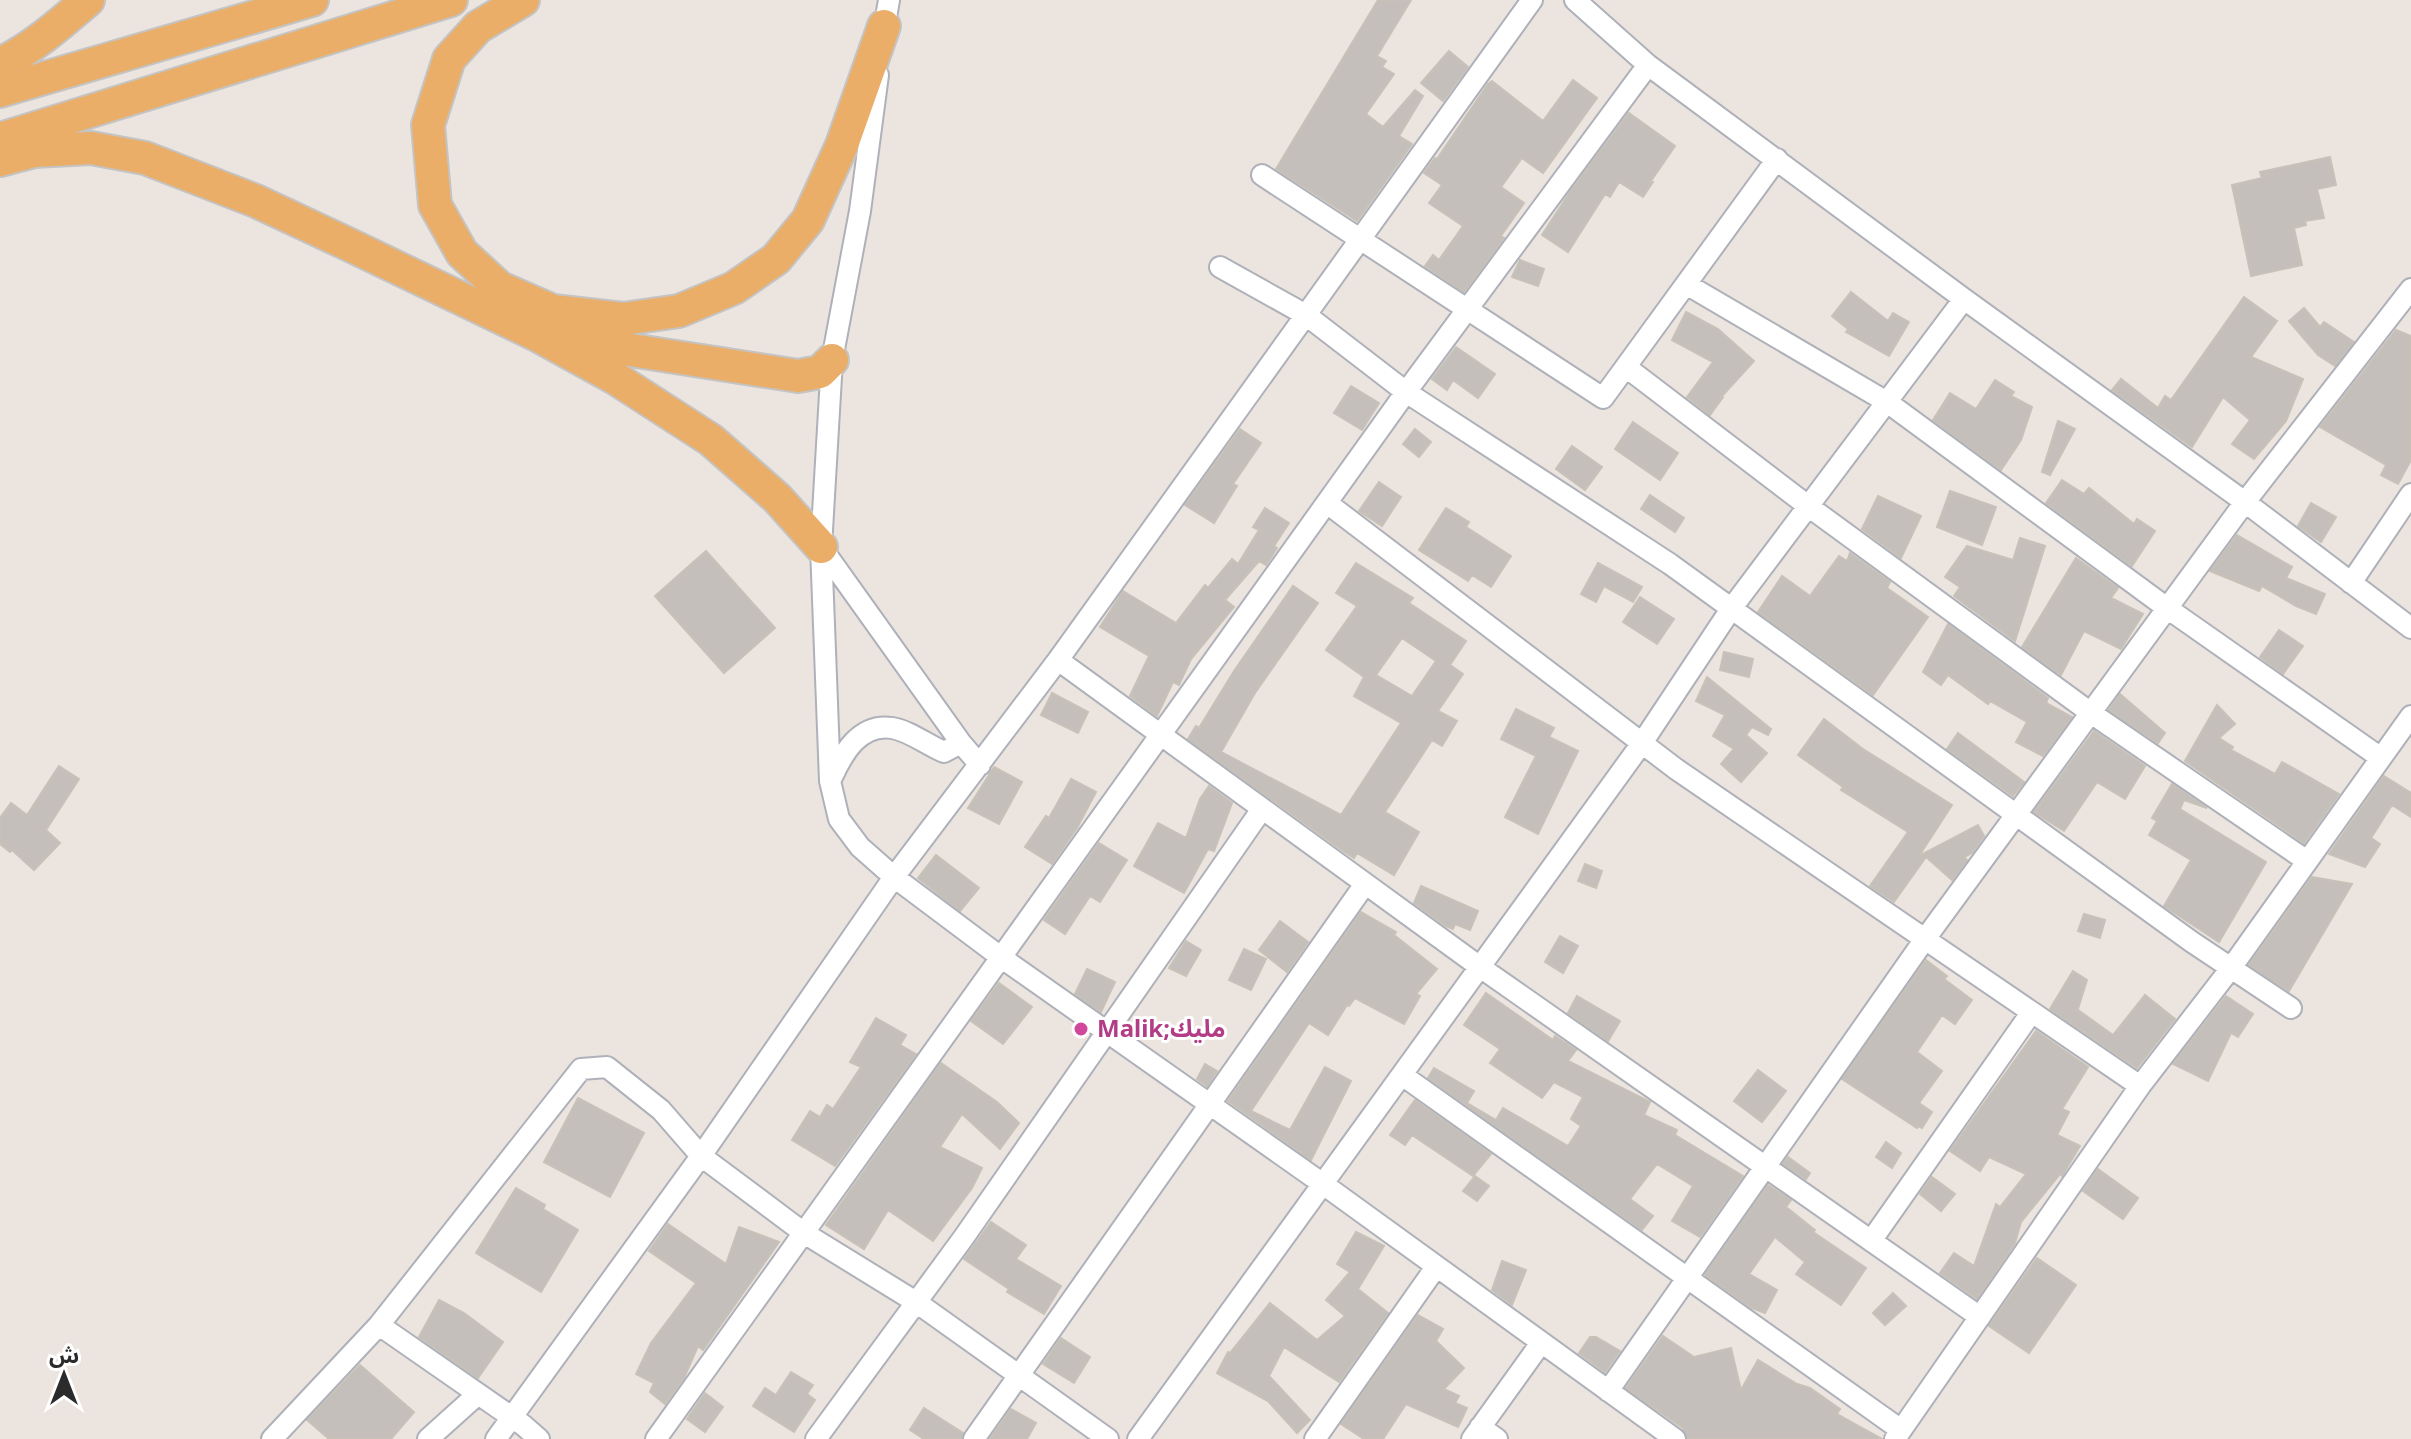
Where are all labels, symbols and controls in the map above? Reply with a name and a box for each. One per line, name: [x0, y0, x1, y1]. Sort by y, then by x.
place label: Malik;مليك: [1097, 1011, 1225, 1044]
marker: Malik;مليك: [1072, 1020, 1090, 1038]
north arrow: [24, 1335, 104, 1415]
text: ش: [49, 1339, 79, 1369]

